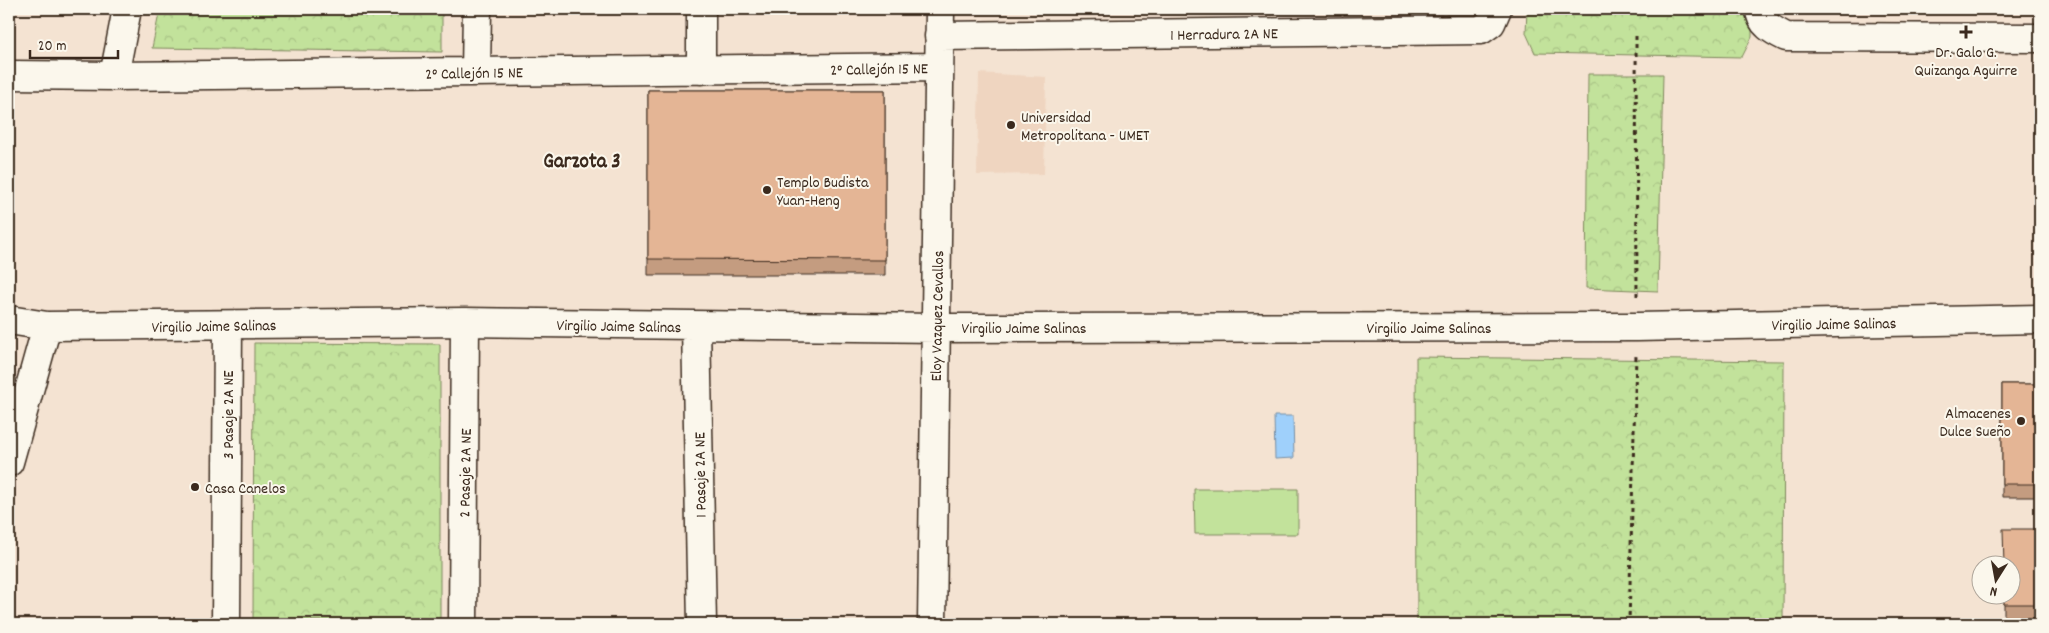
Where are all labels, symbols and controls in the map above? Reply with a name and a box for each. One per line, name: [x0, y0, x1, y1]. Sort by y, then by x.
street label: 1 Herradura 2A NE: [1170, 23, 1279, 48]
marker: Dr. Galo G. Quizanga Aguirre: [1959, 25, 1973, 39]
scale bar: [30, 28, 118, 60]
text: 20 m: [38, 36, 66, 58]
place label: Dr. Galo G. Quizanga Aguirre: [1915, 42, 2017, 83]
street label: 2° Callejón 15 NE: [830, 58, 929, 83]
street label: 2° Callejón 15 NE: [425, 62, 524, 87]
place label: Universidad Metropolitana - UMET: [1021, 107, 1150, 148]
marker: Universidad Metropolitana - UMET: [1005, 119, 1017, 131]
district label: Garzota 3: [543, 148, 621, 178]
place label: Templo Budista Yuan-Heng: [777, 172, 869, 213]
marker: Templo Budista Yuan-Heng: [761, 184, 773, 196]
street label: Eloy Vazquez Cevallos: [926, 250, 951, 382]
street label: Virgilio Jaime Salinas: [1771, 313, 1897, 338]
street label: Virgilio Jaime Salinas: [151, 315, 277, 340]
street label: Virgilio Jaime Salinas: [556, 315, 682, 340]
street label: Virgilio Jaime Salinas: [962, 318, 1087, 341]
street label: Virgilio Jaime Salinas: [1367, 318, 1492, 341]
street label: 3 Pasaje 2A NE: [218, 370, 241, 460]
place label: Almacenes Dulce Sueño: [1939, 403, 2011, 444]
marker: Almacenes Dulce Sueño: [2015, 415, 2027, 427]
street label: 2 Pasaje 2A NE: [454, 428, 479, 518]
street label: 1 Pasaje 2A NE: [689, 431, 714, 518]
place label: Casa Canelos: [205, 478, 286, 501]
marker: Casa Canelos: [189, 481, 201, 493]
north arrow: [1972, 556, 2022, 606]
text: N: [1989, 580, 1999, 601]

